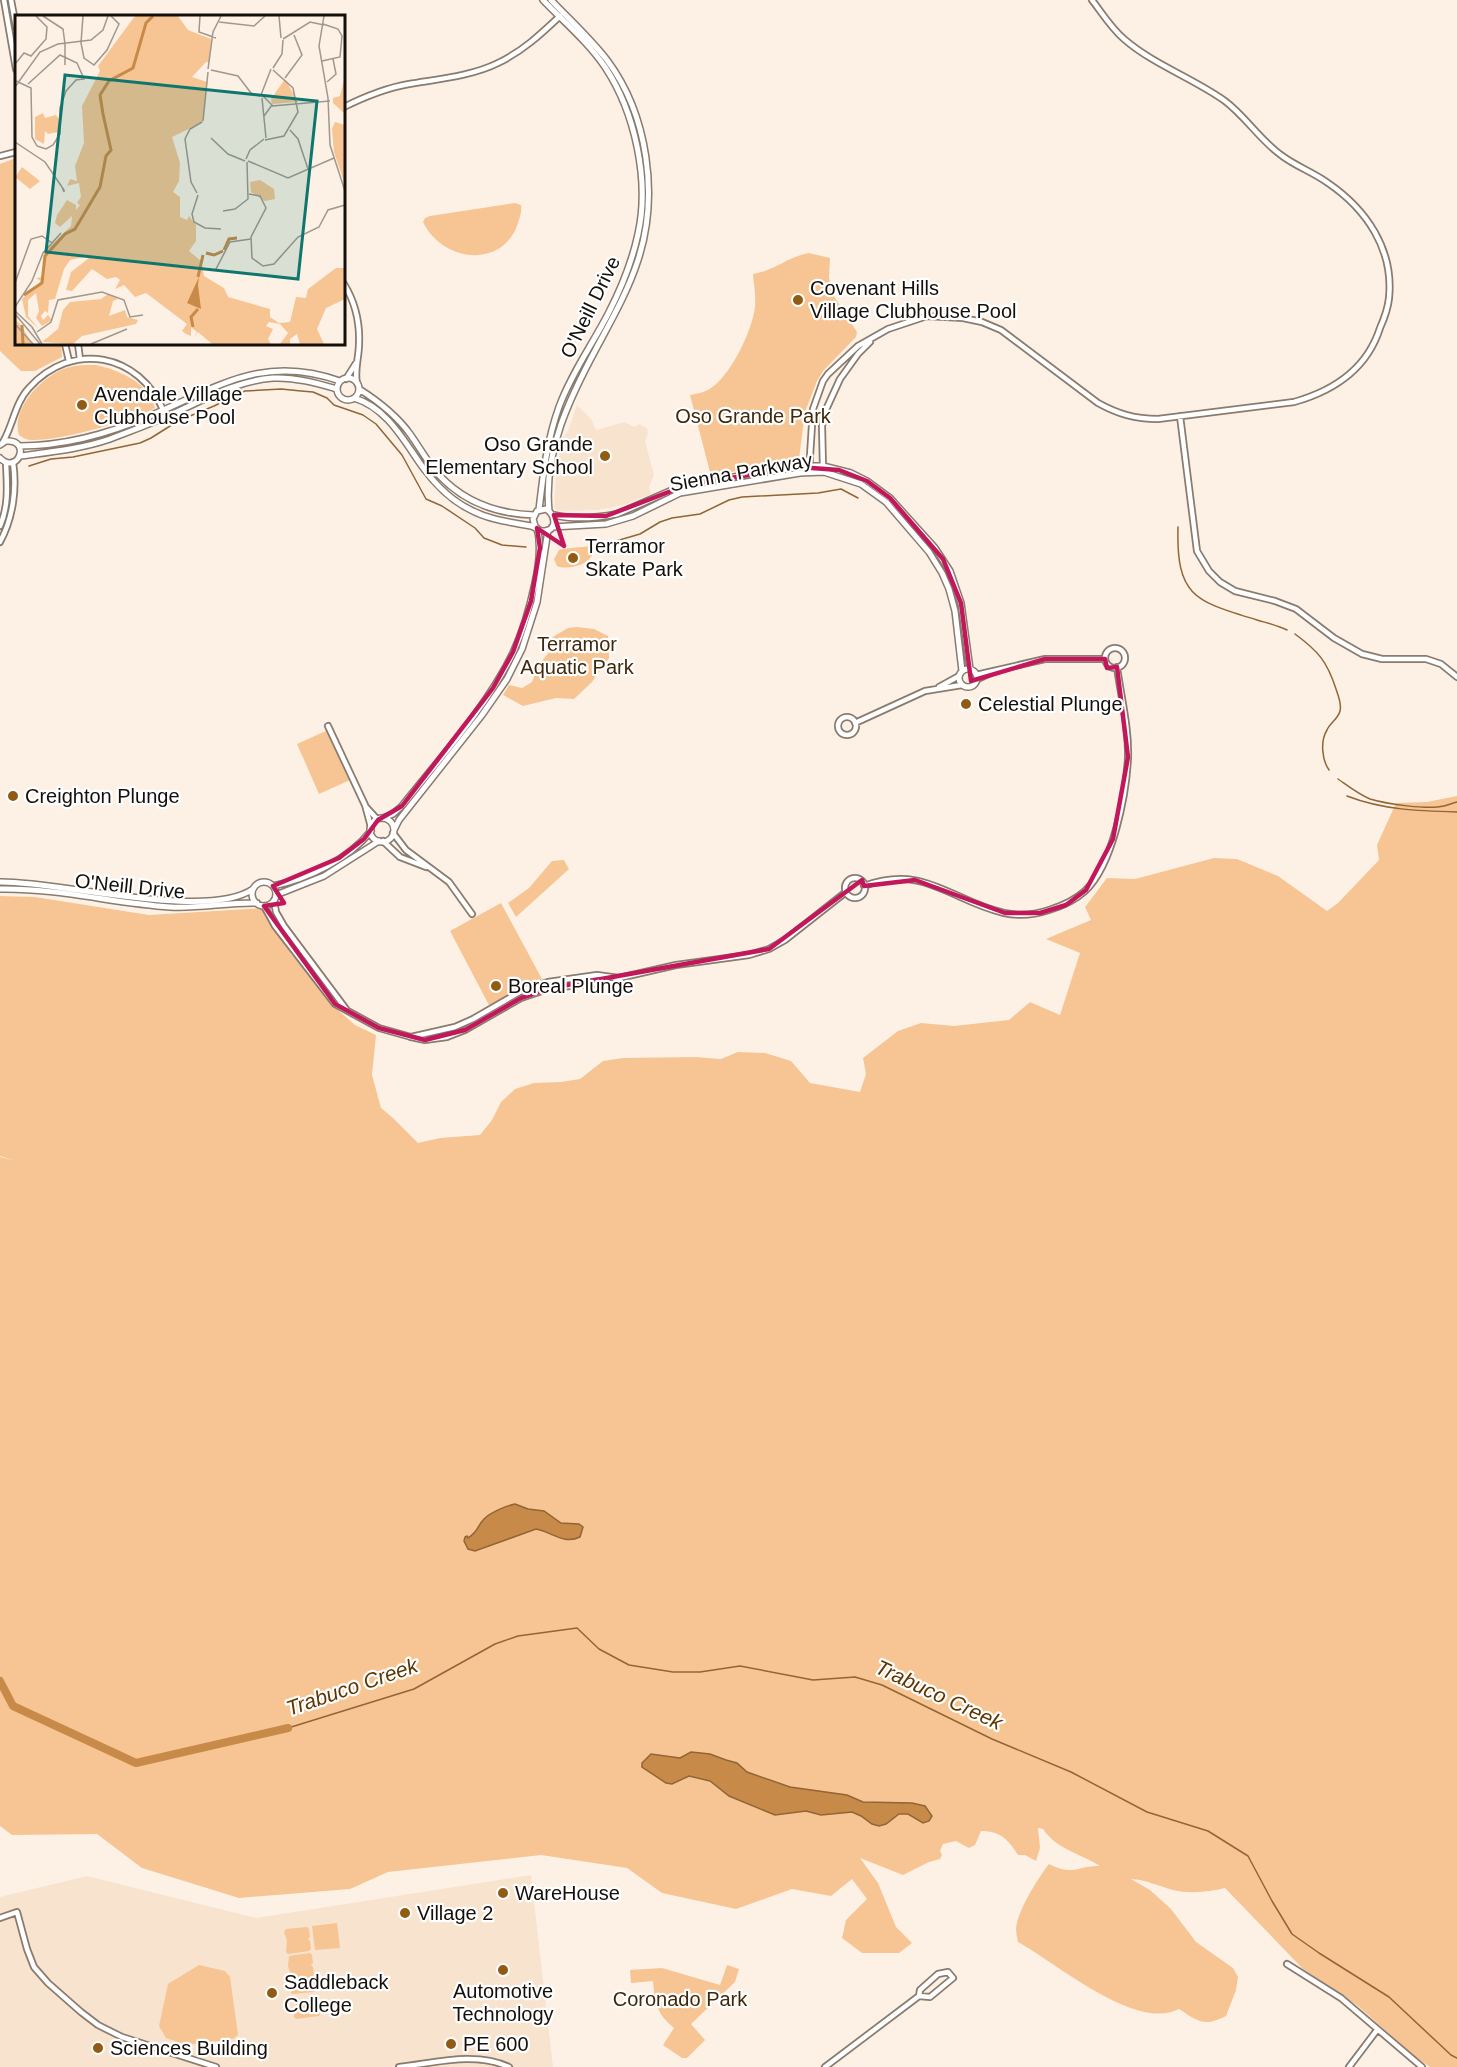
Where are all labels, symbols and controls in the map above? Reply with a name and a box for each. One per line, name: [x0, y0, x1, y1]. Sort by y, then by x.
inset map: [15, 15, 345, 345]
street label: O'Neill Drive: [556, 253, 624, 361]
place label: Covenant Hills Village Clubhouse Pool: [810, 277, 1016, 322]
marker: Covenant Hills Village Clubhouse Pool: [791, 293, 805, 307]
place label: Avendale Village Clubhouse Pool: [94, 383, 242, 428]
marker: Avendale Village Clubhouse Pool: [75, 398, 89, 412]
park label: Oso Grande Park: [675, 405, 832, 427]
place label: Oso Grande Elementary School: [425, 433, 593, 478]
marker: Oso Grande Elementary School: [598, 449, 612, 463]
street label: Sienna Parkway: [668, 449, 814, 495]
place label: Terramor Skate Park: [585, 535, 684, 580]
marker: Terramor Skate Park: [566, 551, 580, 565]
park label: Terramor Aquatic Park: [520, 633, 635, 678]
place label: Celestial Plunge: [978, 693, 1123, 715]
marker: Celestial Plunge: [959, 697, 973, 711]
place label: Creighton Plunge: [25, 785, 180, 807]
marker: Creighton Plunge: [6, 789, 20, 803]
street label: O'Neill Drive: [74, 869, 186, 903]
place label: Boreal Plunge: [508, 975, 634, 997]
marker: Boreal Plunge: [489, 979, 503, 993]
water label: Trabuco Creek: [283, 1653, 422, 1720]
water label: Trabuco Creek: [872, 1655, 1008, 1735]
place label: WareHouse: [515, 1882, 620, 1904]
marker: WareHouse: [496, 1886, 510, 1900]
place label: Village 2: [417, 1902, 493, 1924]
marker: Village 2: [398, 1906, 412, 1920]
marker: Automotive Technology: [496, 1963, 510, 1977]
place label: Saddleback College: [284, 1971, 390, 2016]
place label: Automotive Technology: [452, 1980, 554, 2025]
marker: Saddleback College: [265, 1986, 279, 2000]
park label: Coronado Park: [613, 1988, 748, 2010]
place label: PE 600: [463, 2033, 529, 2055]
place label: Sciences Building: [110, 2037, 268, 2059]
marker: PE 600: [444, 2037, 458, 2051]
marker: Sciences Building: [91, 2041, 105, 2055]

